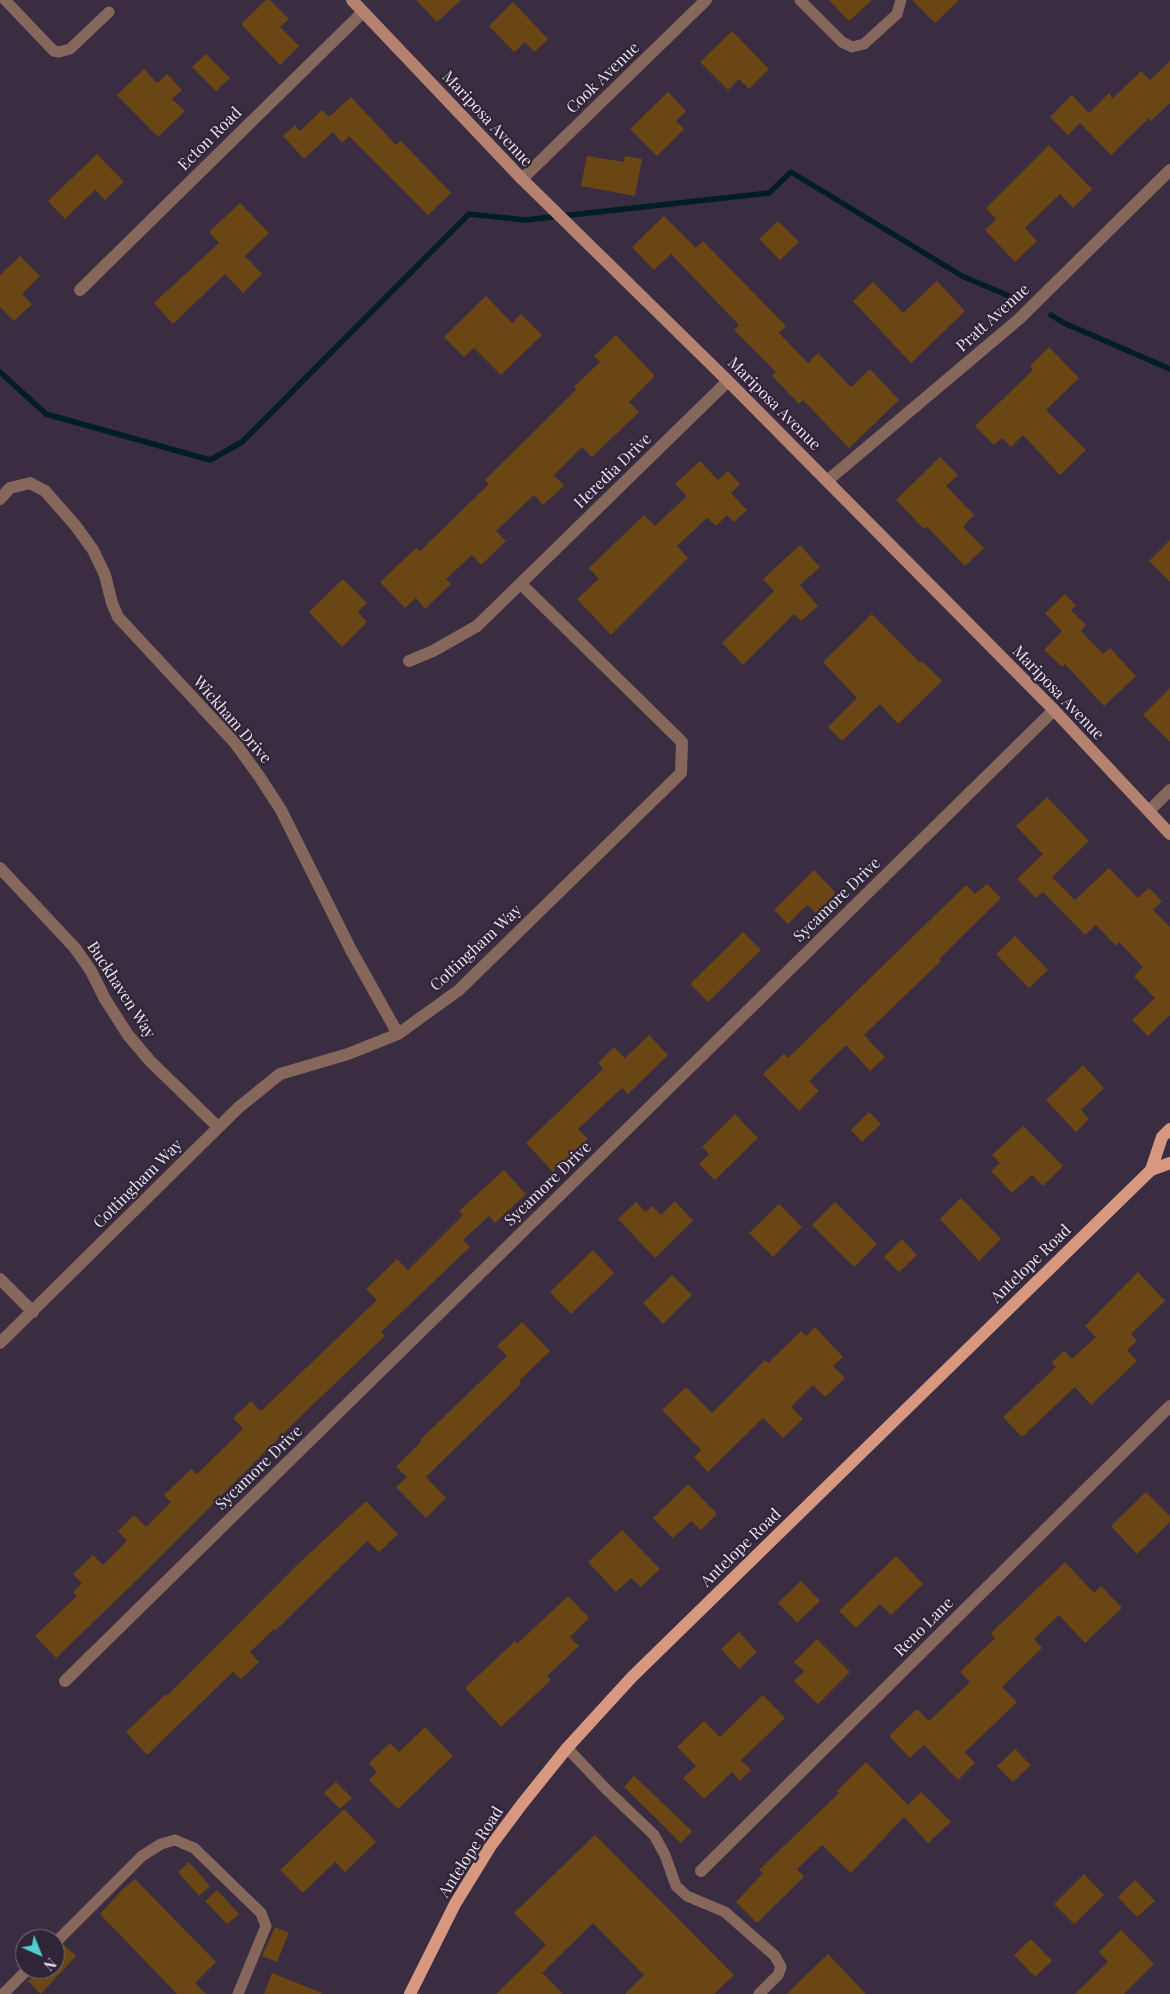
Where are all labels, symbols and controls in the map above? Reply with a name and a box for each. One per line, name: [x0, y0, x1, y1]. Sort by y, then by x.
street label: Cook Avenue: [563, 38, 643, 118]
street label: Mariposa Avenue: [438, 67, 536, 171]
street label: Ecton Road: [174, 103, 246, 175]
street label: Pratt Avenue: [952, 280, 1034, 356]
street label: Mariposa Avenue: [724, 354, 824, 454]
street label: Heredia Drive: [570, 429, 656, 513]
street label: Mariposa Avenue: [1008, 642, 1108, 744]
street label: Wickham Drive: [189, 672, 275, 768]
street label: Sycamore Drive: [790, 854, 884, 946]
street label: Cottingham Way: [426, 901, 526, 995]
street label: Buckhaven Way: [83, 938, 159, 1042]
street label: Cottingham Way: [89, 1135, 187, 1233]
street label: Sycamore Drive: [501, 1138, 595, 1230]
street label: Antelope Road: [987, 1221, 1075, 1307]
street label: Sycamore Drive: [212, 1422, 306, 1514]
street label: Antelope Road: [697, 1505, 785, 1591]
street label: Reno Lane: [890, 1593, 958, 1661]
street label: Antelope Road: [435, 1803, 507, 1901]
north arrow: [15, 1929, 65, 1979]
text: N: [40, 1954, 60, 1975]

